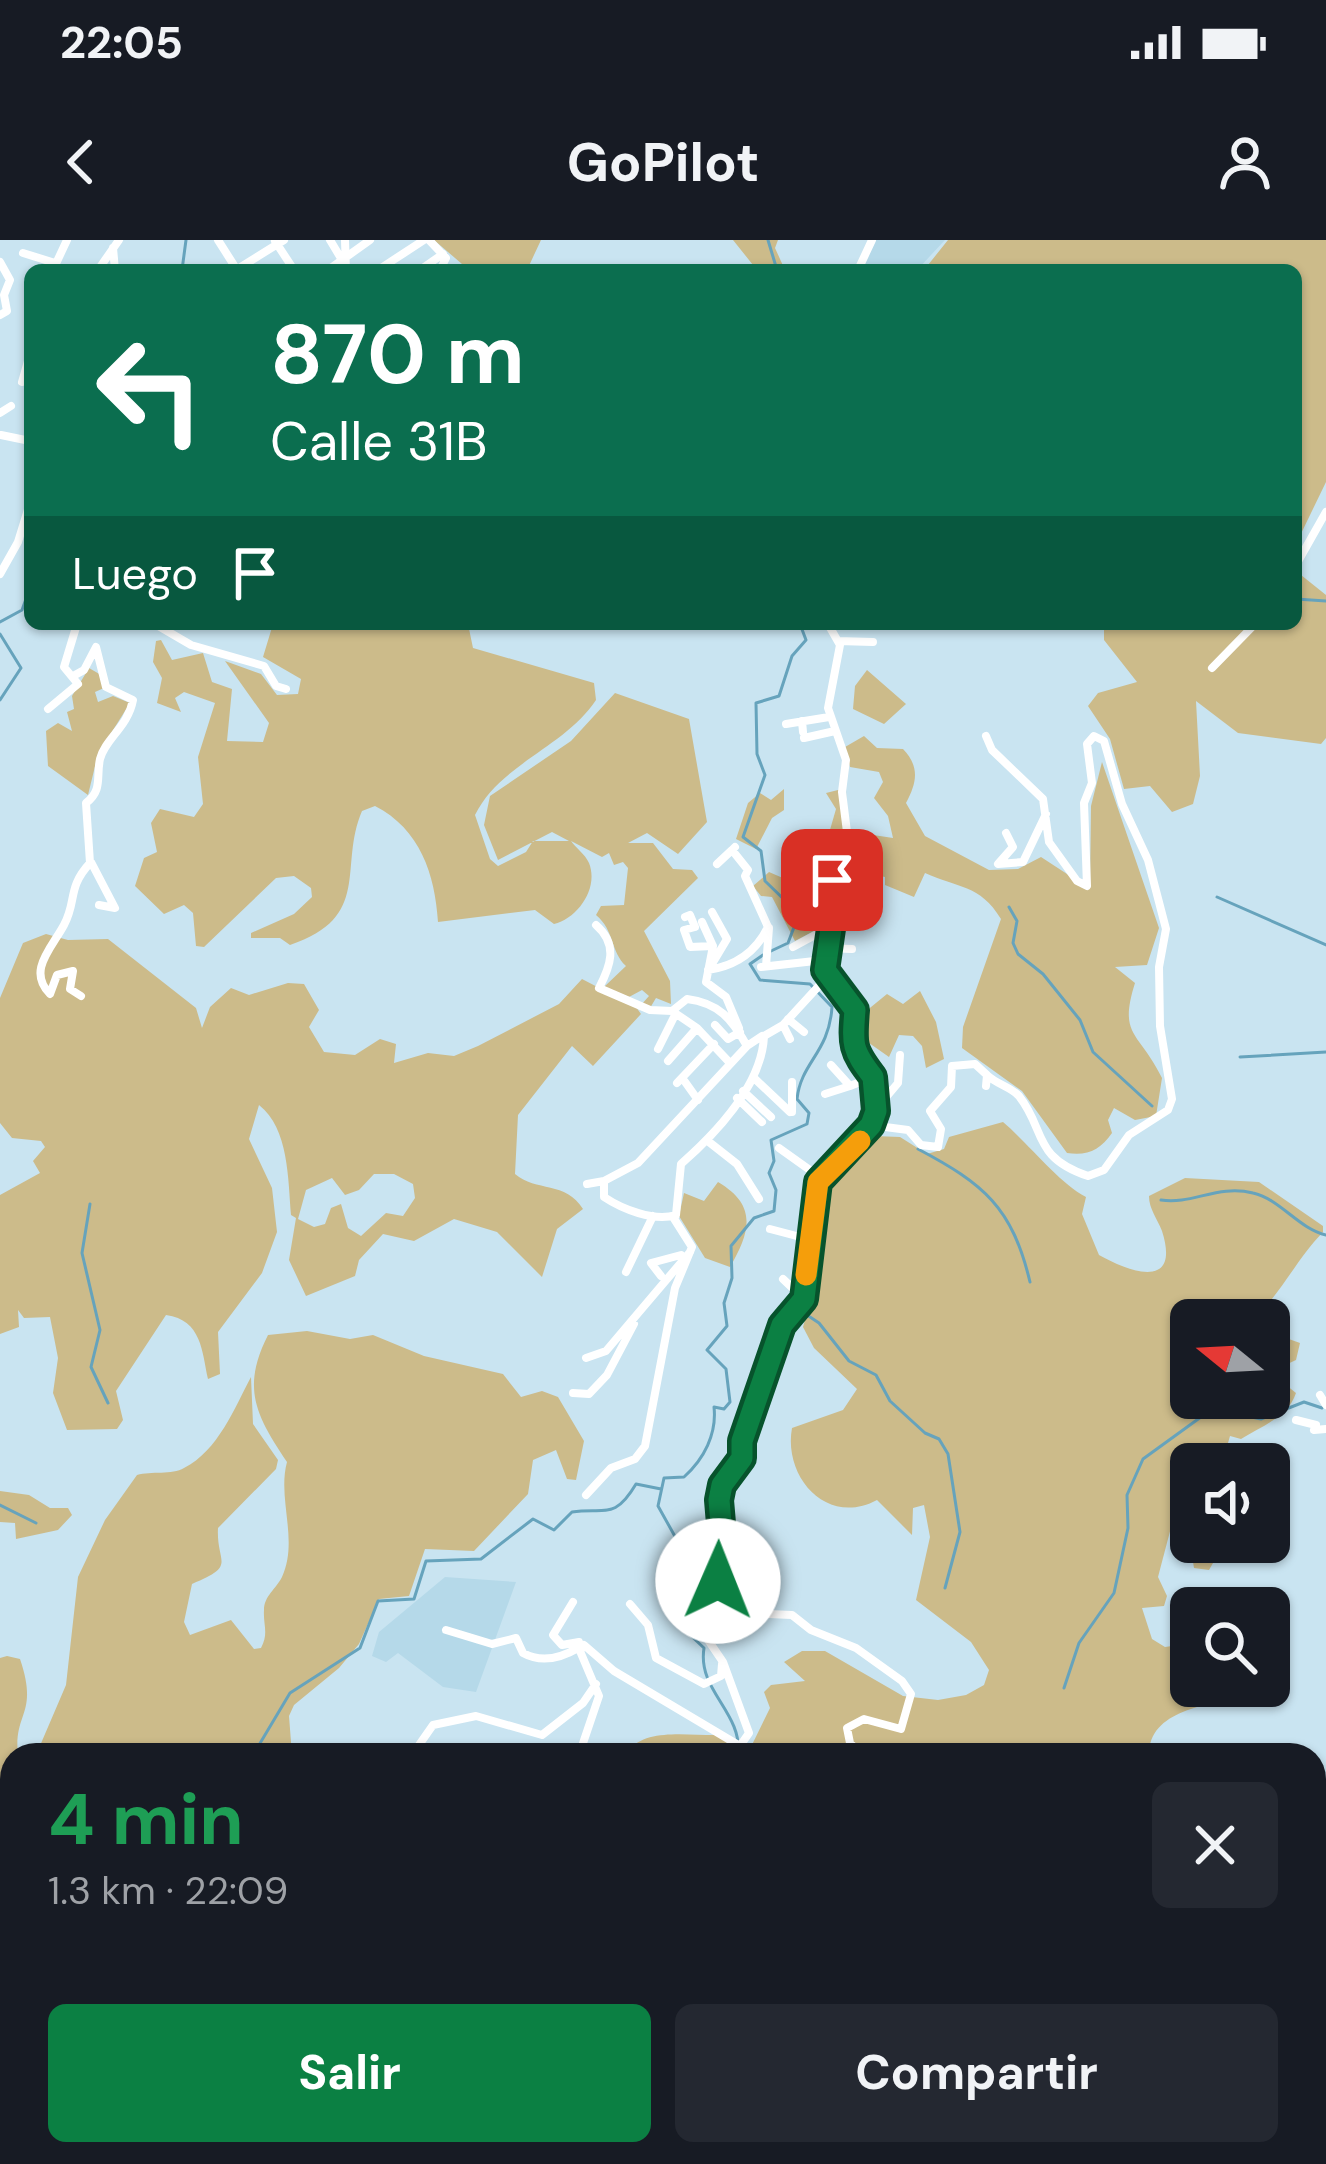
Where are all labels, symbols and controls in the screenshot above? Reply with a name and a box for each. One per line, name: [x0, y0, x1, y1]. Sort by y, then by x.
text: 22:05: [60, 13, 183, 72]
text: GoPilot: [567, 127, 759, 198]
icon: back: [48, 129, 114, 195]
icon: person: [1212, 129, 1278, 195]
text: 870 m: [270, 300, 525, 409]
icon: left: [72, 312, 228, 468]
text: Calle 31B: [270, 406, 488, 477]
icon: arrive: [222, 540, 288, 606]
text: Luego: [72, 544, 198, 603]
pin: [781, 829, 883, 931]
icon: arrive: [799, 847, 865, 913]
north arrow: [1170, 1299, 1290, 1419]
map controls: [1170, 1299, 1290, 1707]
button: sound: [1170, 1443, 1290, 1563]
position arrow: [655, 1518, 781, 1644]
button: search: [1170, 1587, 1290, 1707]
text: 4 min: [48, 1773, 244, 1866]
button: close: [1152, 1782, 1278, 1908]
text: 1.3 km · 22:09: [48, 1865, 288, 1916]
button: Salir: [48, 2004, 651, 2142]
button: Compartir: [675, 2004, 1278, 2142]

